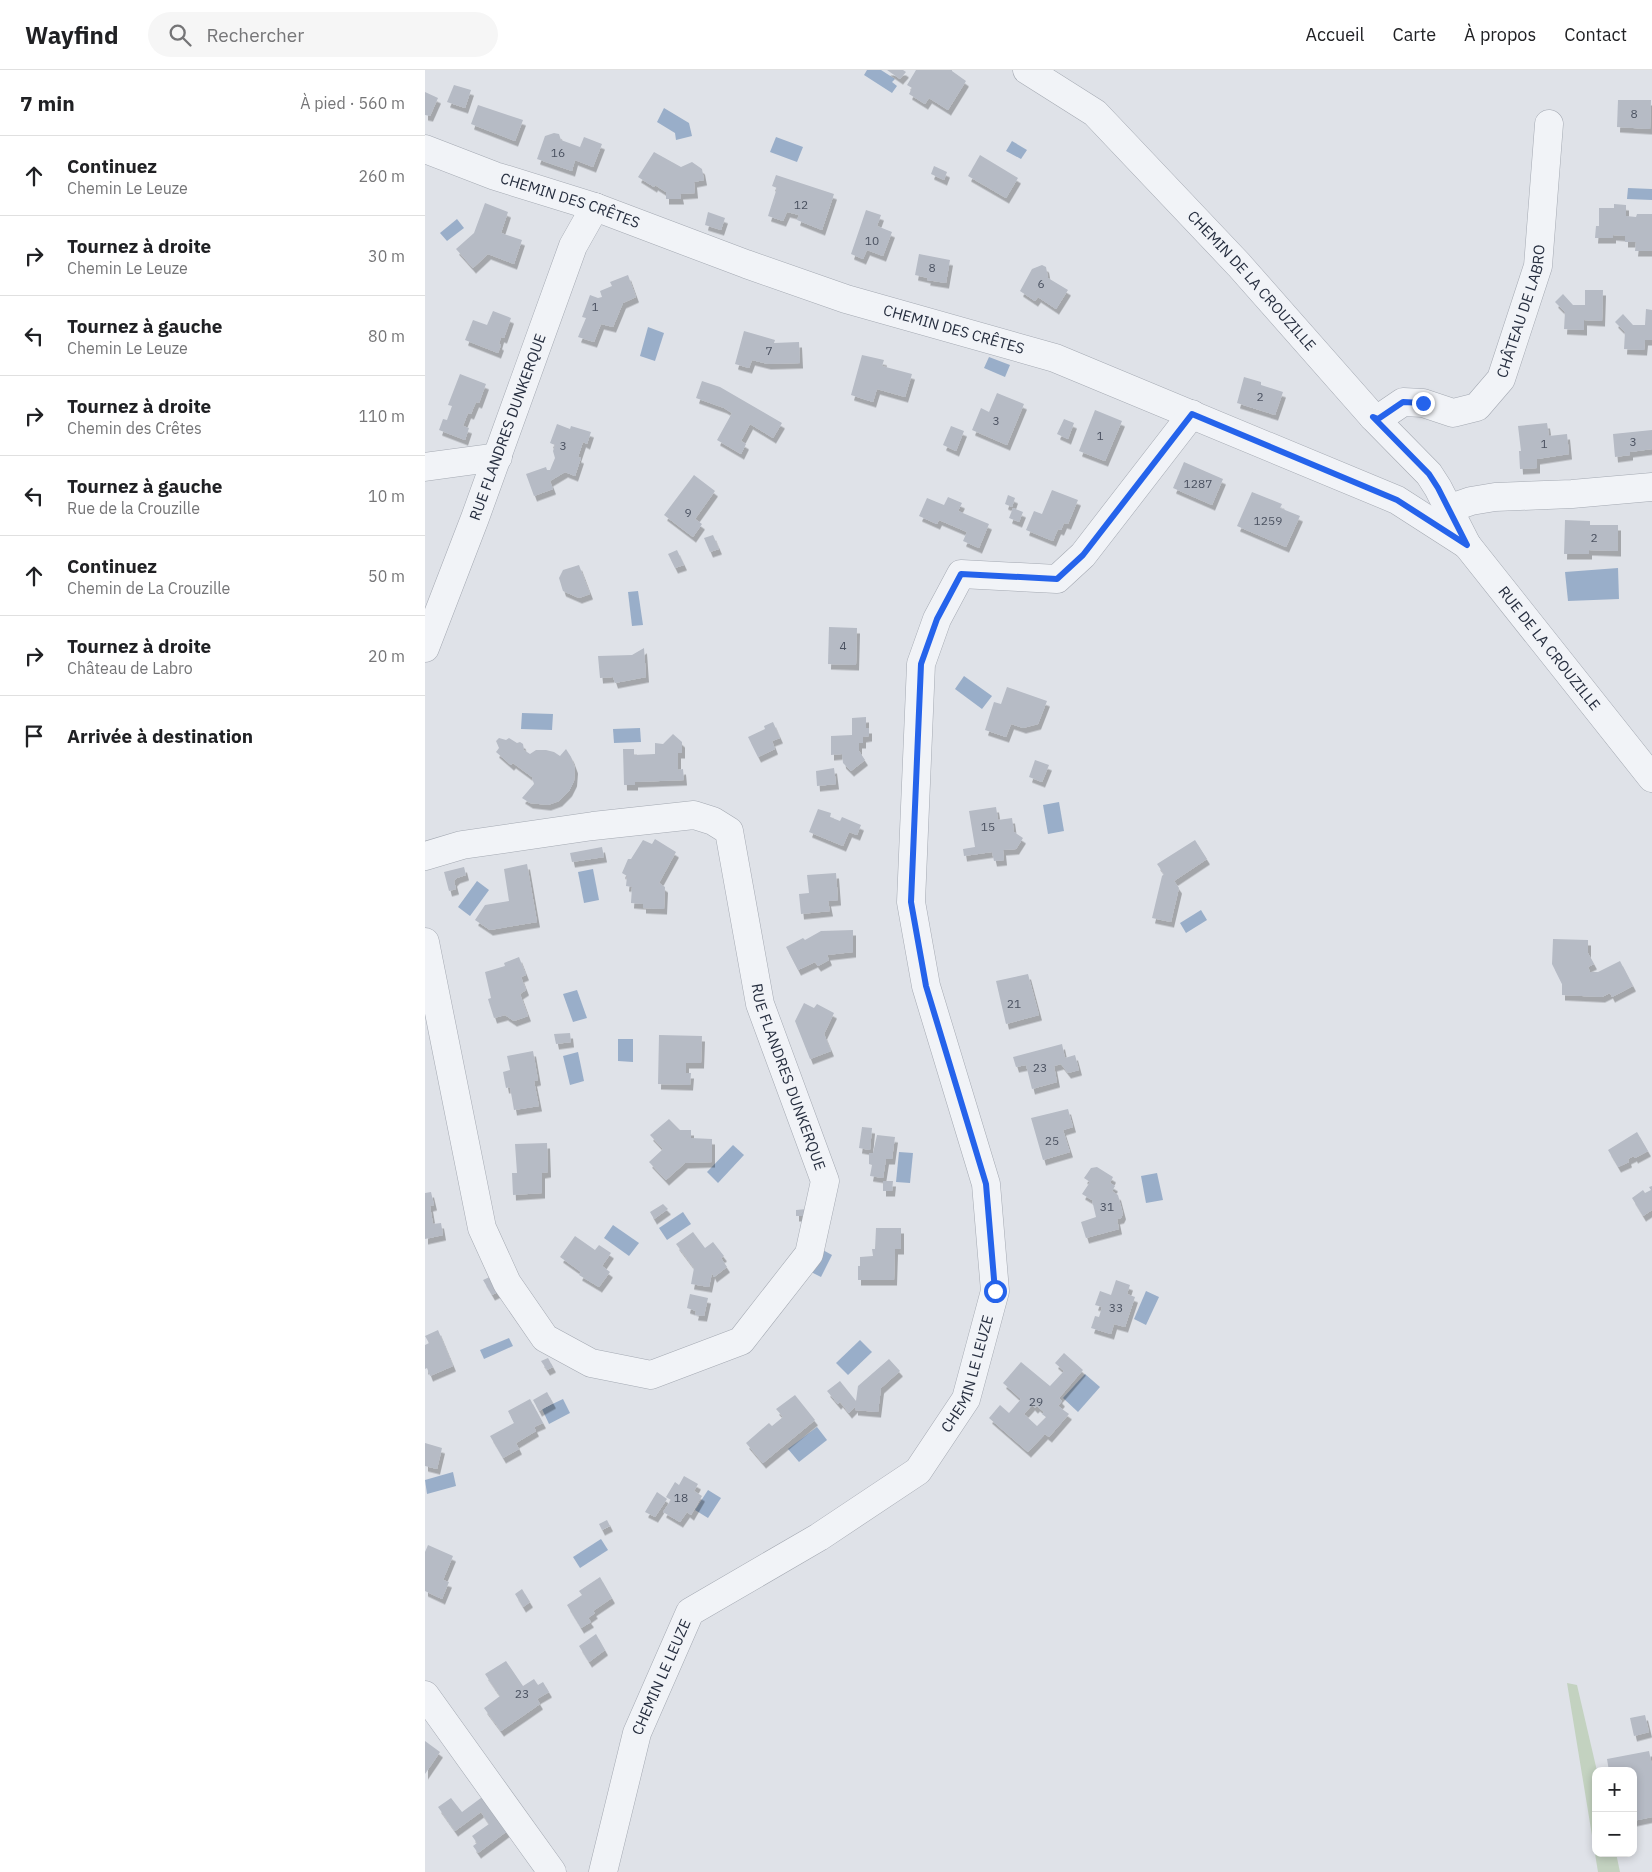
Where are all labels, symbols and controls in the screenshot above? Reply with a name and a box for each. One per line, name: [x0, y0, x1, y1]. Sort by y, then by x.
search box: [148, 12, 498, 57]
text: Wayfind: [25, 19, 118, 51]
icon: search: [166, 21, 194, 49]
text: Rechercher: [206, 23, 304, 47]
text: Accueil: [1305, 23, 1364, 46]
text: Carte: [1392, 23, 1436, 46]
text: À propos: [1464, 23, 1536, 46]
text: Contact: [1564, 23, 1627, 46]
text: 7 min: [20, 89, 75, 117]
text: À pied · 560 m: [300, 93, 405, 113]
house number: 8: [1630, 106, 1638, 121]
house number: 16: [551, 145, 565, 160]
text: Continuez: [67, 154, 157, 178]
icon: ahead: [20, 162, 48, 190]
text: 260 m: [358, 166, 405, 186]
street label: CHEMIN DES CRÊTES: [498, 168, 643, 232]
text: Chemin Le Leuze: [67, 178, 188, 198]
house number: 12: [794, 197, 808, 212]
street label: CHEMIN DE LA CROUZILLE: [1184, 207, 1320, 355]
house number: 10: [865, 233, 879, 248]
text: Tournez à droite: [67, 234, 211, 258]
icon: right: [20, 242, 48, 270]
street label: CHÂTEAU DE LABRO: [1492, 244, 1549, 380]
text: 30 m: [368, 246, 405, 266]
text: Chemin Le Leuze: [67, 258, 188, 278]
house number: 8: [928, 260, 936, 275]
house number: 6: [1037, 276, 1045, 291]
house number: 1: [591, 299, 599, 314]
street label: CHEMIN DES CRÊTES: [881, 300, 1027, 358]
text: Tournez à gauche: [67, 314, 223, 338]
icon: left: [20, 322, 48, 350]
text: 80 m: [368, 326, 405, 346]
street label: RUE FLANDRES DUNKERQUE: [465, 331, 550, 523]
text: Chemin Le Leuze: [67, 338, 188, 358]
house number: 7: [765, 343, 773, 358]
house number: 2: [1256, 389, 1264, 404]
route end: [1412, 392, 1435, 415]
text: Tournez à droite: [67, 394, 211, 418]
icon: right: [20, 402, 48, 430]
text: 110 m: [358, 406, 405, 426]
house number: 3: [992, 413, 1000, 428]
text: Chemin des Crêtes: [67, 418, 202, 438]
house number: 1: [1096, 428, 1104, 443]
house number: 3: [1629, 434, 1637, 449]
house number: 1: [1540, 436, 1548, 451]
house number: 3: [559, 438, 567, 453]
text: Tournez à gauche: [67, 474, 223, 498]
house number: 1287: [1184, 476, 1212, 491]
icon: left: [20, 482, 48, 510]
text: 10 m: [368, 486, 405, 506]
text: Rue de la Crouzille: [67, 498, 200, 518]
house number: 9: [684, 505, 692, 520]
house number: 1259: [1254, 513, 1282, 528]
house number: 2: [1590, 530, 1598, 545]
text: Continuez: [67, 554, 157, 578]
icon: ahead: [20, 562, 48, 590]
text: 50 m: [368, 566, 405, 586]
text: Chemin de La Crouzille: [67, 578, 230, 598]
street label: RUE DE LA CROUZILLE: [1494, 582, 1605, 714]
text: Tournez à droite: [67, 634, 211, 658]
house number: 4: [839, 638, 847, 653]
icon: right: [20, 642, 48, 670]
text: 20 m: [368, 646, 405, 666]
text: Château de Labro: [67, 658, 193, 678]
icon: arrive: [20, 722, 48, 750]
text: Arrivée à destination: [67, 724, 253, 748]
house number: 15: [981, 819, 995, 834]
street label: RUE FLANDRES DUNKERQUE: [747, 982, 830, 1173]
house number: 21: [1007, 996, 1021, 1011]
house number: 23: [1033, 1060, 1047, 1075]
house number: 25: [1045, 1133, 1059, 1148]
house number: 31: [1100, 1199, 1114, 1214]
route start: [984, 1280, 1007, 1303]
house number: 33: [1109, 1300, 1123, 1315]
street label: CHEMIN LE LEUZE: [936, 1313, 997, 1436]
house number: 29: [1029, 1394, 1043, 1409]
house number: 18: [674, 1490, 688, 1505]
street label: CHEMIN LE LEUZE: [627, 1616, 695, 1738]
house number: 23: [515, 1686, 529, 1701]
map controls: [1592, 1767, 1637, 1857]
button: +: [1592, 1767, 1637, 1812]
button: −: [1592, 1812, 1637, 1857]

